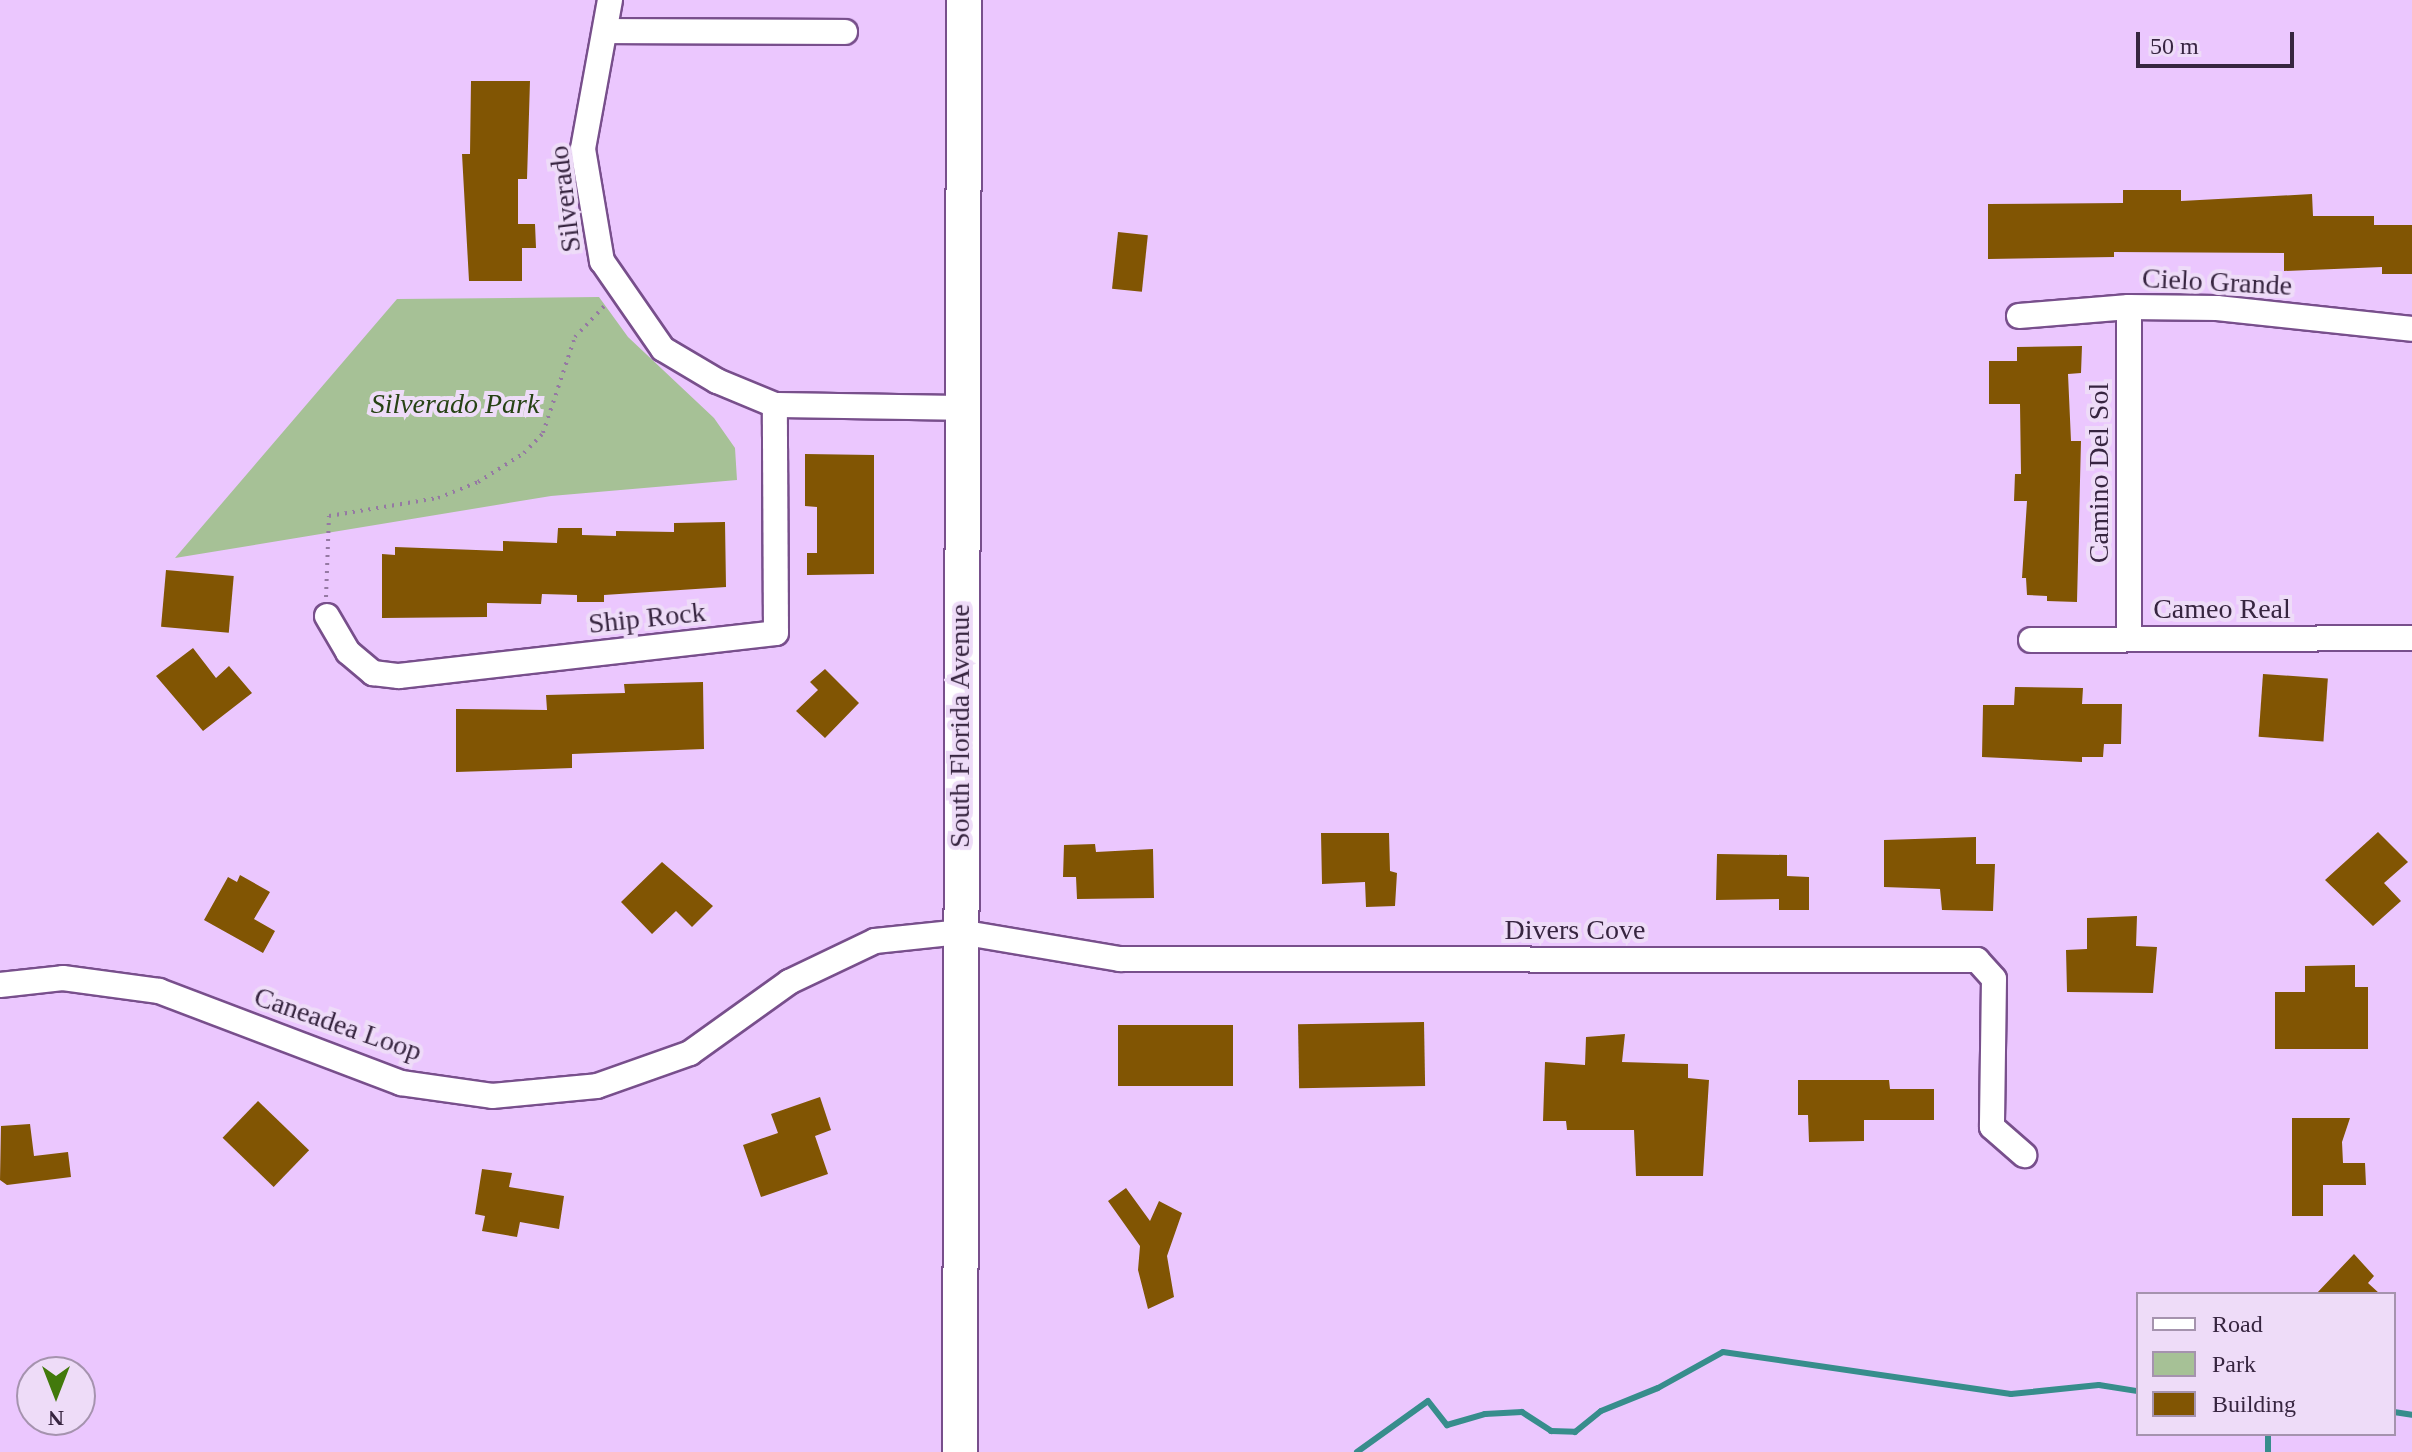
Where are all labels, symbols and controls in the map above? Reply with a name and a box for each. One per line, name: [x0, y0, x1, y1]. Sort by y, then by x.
scale bar: [2140, 16, 2298, 66]
text: 50 m: [2150, 33, 2199, 59]
street label: Silverado: [542, 144, 588, 254]
street label: Cielo Grande: [2141, 261, 2293, 303]
street label: Camino Del Sol: [2082, 383, 2116, 563]
park label: Silverado Park: [371, 387, 539, 421]
street label: Cameo Real: [2153, 592, 2291, 626]
street label: Ship Rock: [587, 595, 707, 641]
street label: South Florida Avenue: [943, 603, 977, 849]
street label: Divers Cove: [1505, 913, 1645, 947]
street label: Caneadea Loop: [250, 980, 426, 1068]
legend: [2136, 1292, 2396, 1436]
text: Road: [2212, 1311, 2263, 1337]
text: Park: [2212, 1351, 2256, 1377]
north arrow: [16, 1356, 96, 1436]
text: Building: [2212, 1391, 2296, 1417]
text: N: [48, 1406, 64, 1431]

